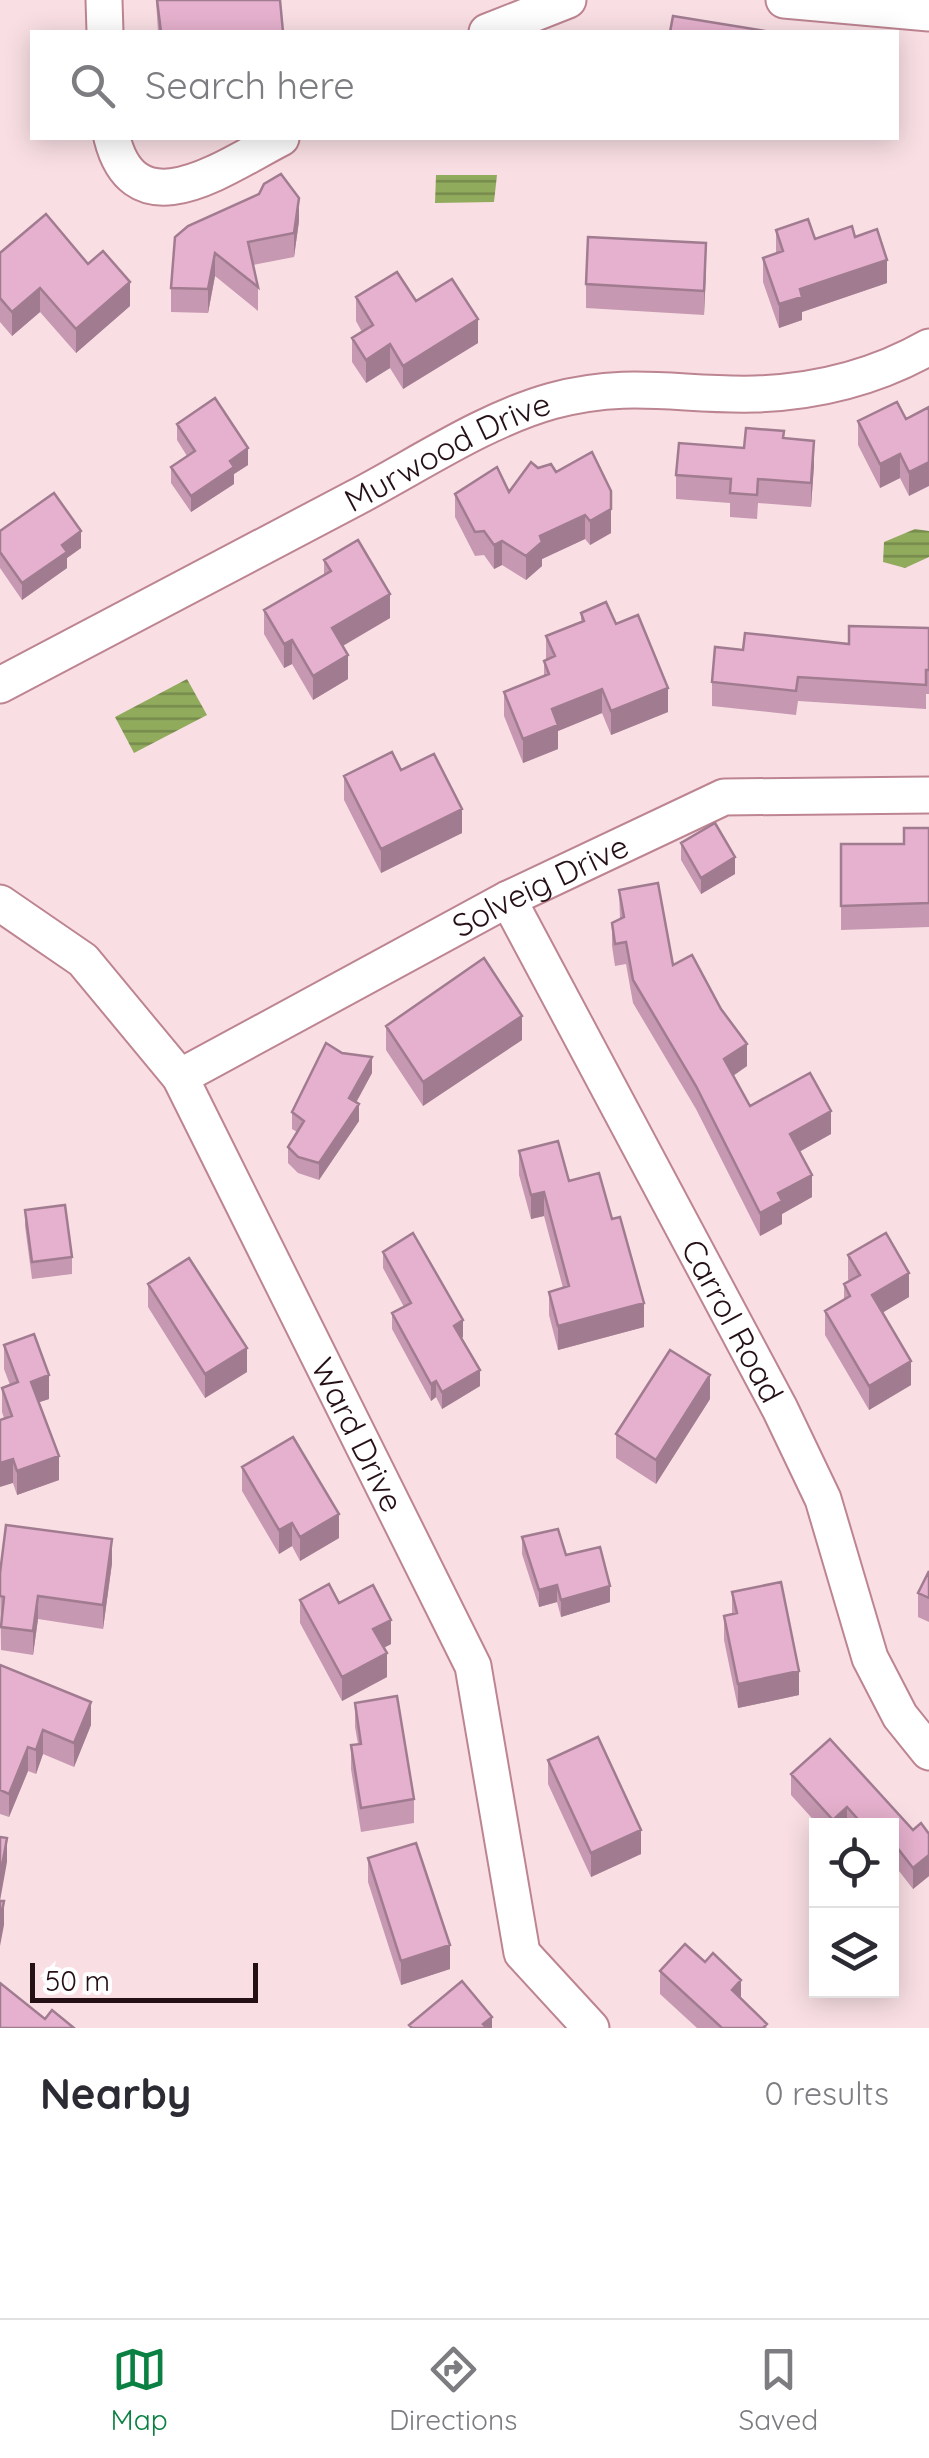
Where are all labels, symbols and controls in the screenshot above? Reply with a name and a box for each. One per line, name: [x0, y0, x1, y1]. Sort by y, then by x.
search box: [30, 30, 899, 140]
icon: search: [65, 58, 120, 113]
text: Search here: [145, 61, 355, 109]
street label: Murwood Drive: [337, 383, 555, 520]
street label: Solveig Drive: [445, 825, 635, 946]
street label: Carrol Road: [673, 1232, 793, 1409]
street label: Ward Drive: [303, 1351, 413, 1518]
map controls: [809, 1818, 899, 1998]
button: locate: [809, 1818, 899, 1908]
button: layers: [809, 1908, 899, 1998]
scale bar: [30, 1958, 258, 2002]
text: 50 m: [45, 1963, 110, 1998]
text: Nearby: [40, 2067, 191, 2120]
text: 0 results: [765, 2073, 889, 2113]
tab: Map: [111, 2342, 168, 2437]
tab: Directions: [389, 2342, 517, 2437]
tab: Saved: [739, 2342, 818, 2437]

